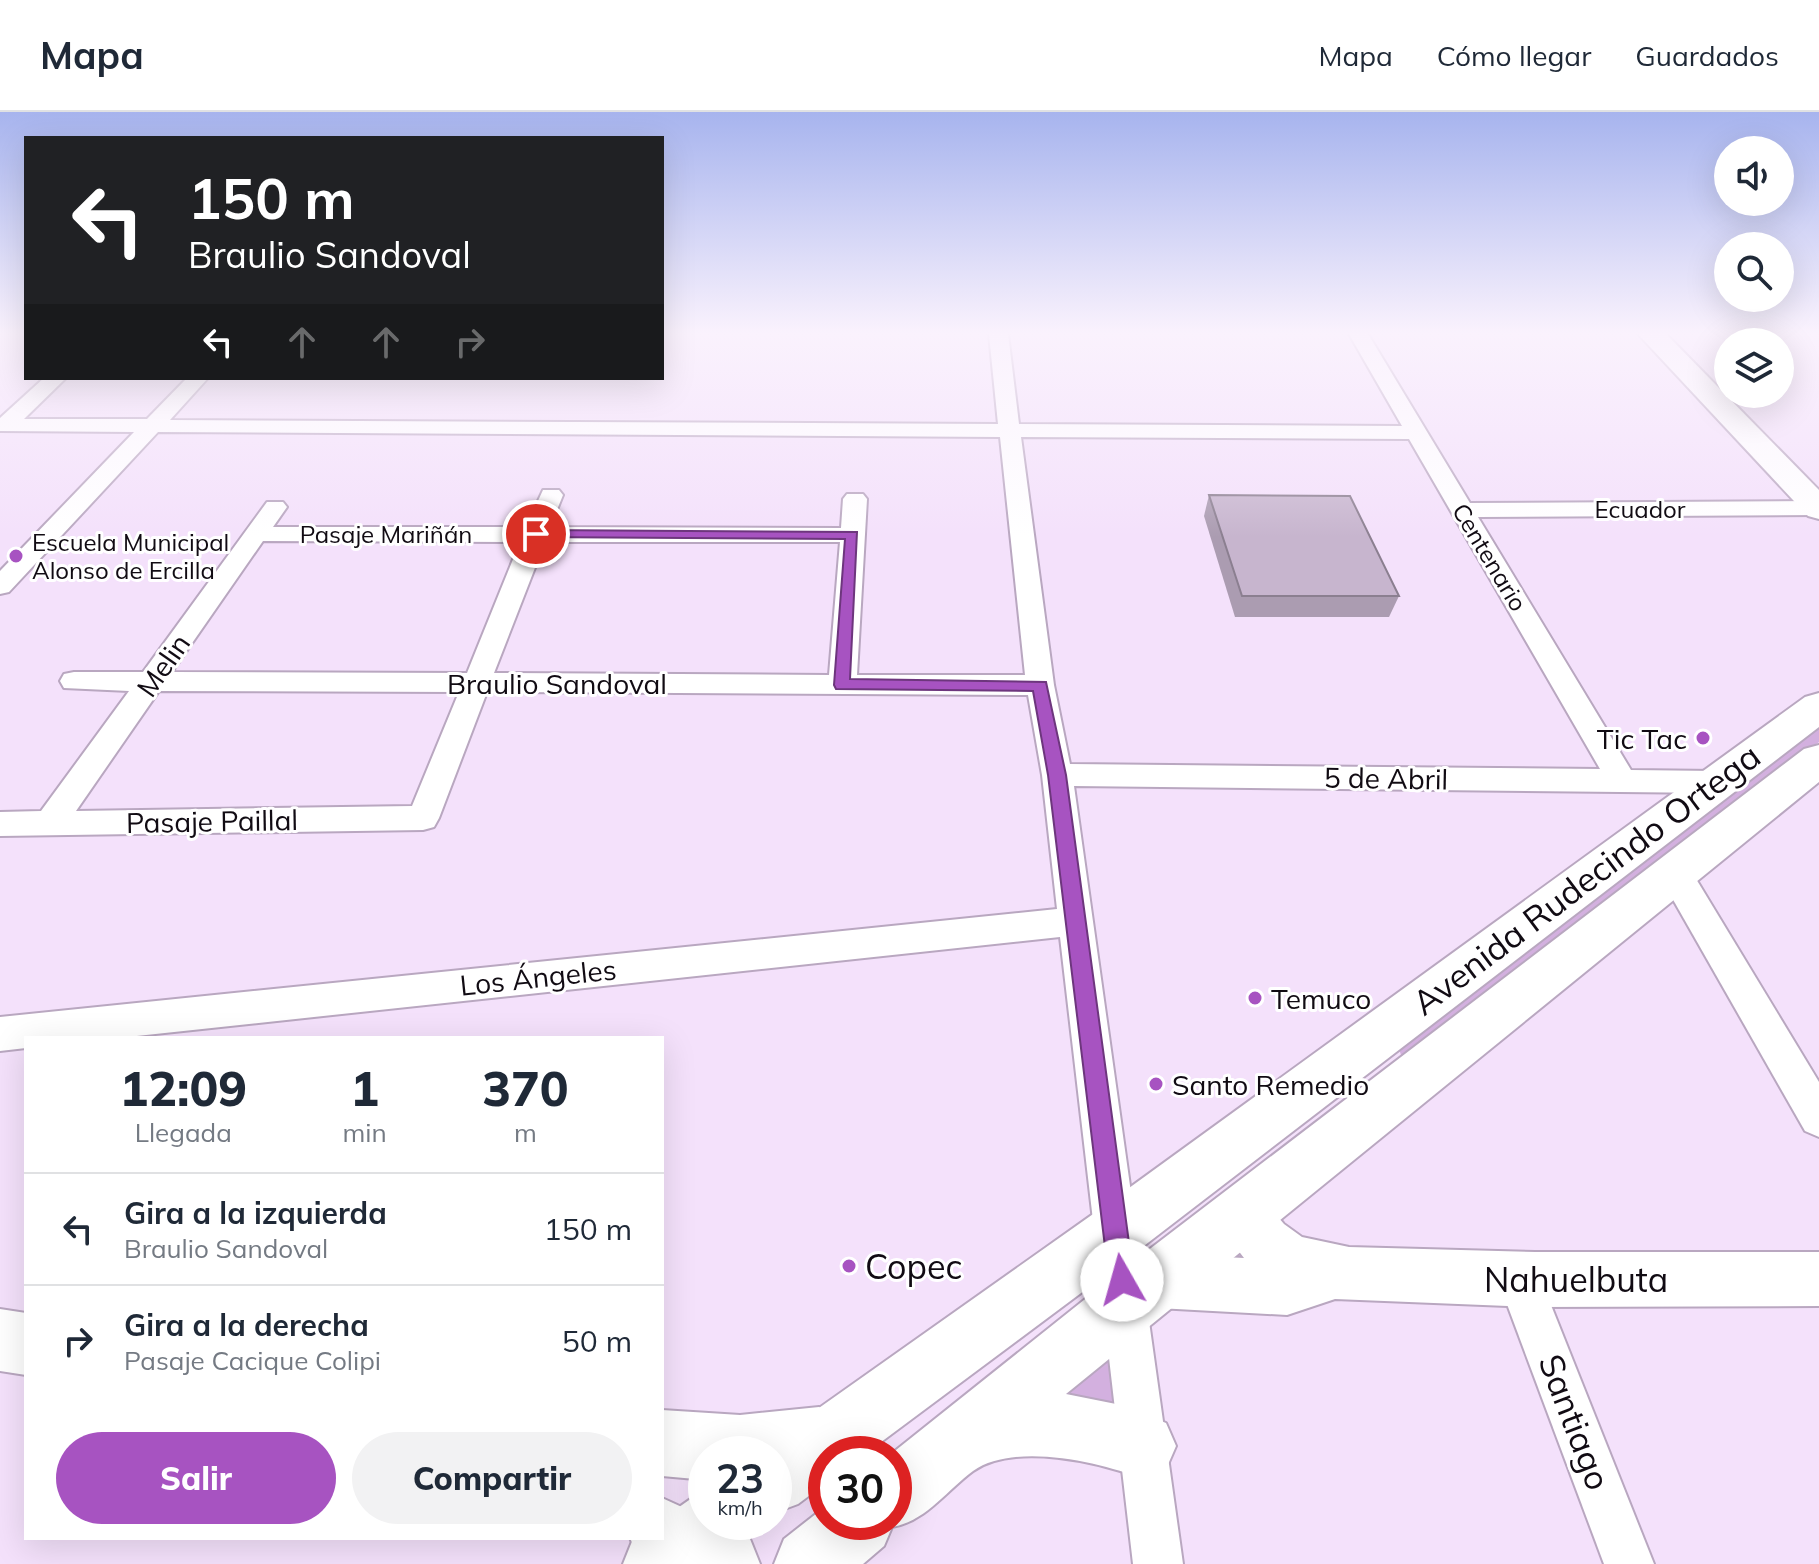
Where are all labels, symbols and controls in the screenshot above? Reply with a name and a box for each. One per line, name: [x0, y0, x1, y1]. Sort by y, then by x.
text: Mapa: [40, 31, 144, 79]
text: Mapa: [1318, 38, 1393, 73]
text: Cómo llegar: [1437, 38, 1591, 73]
text: Guardados: [1635, 38, 1779, 73]
map controls: [1714, 136, 1794, 408]
button: sound: [1714, 136, 1794, 216]
text: 150 m: [188, 163, 355, 233]
icon: left: [56, 168, 160, 272]
text: Braulio Sandoval: [188, 232, 471, 277]
button: search: [1714, 232, 1794, 312]
icon: left: [196, 320, 240, 364]
icon: ahead: [280, 320, 324, 364]
icon: ahead: [364, 320, 408, 364]
icon: right: [448, 320, 492, 364]
button: layers: [1714, 328, 1794, 408]
street label: Ecuador: [1595, 494, 1686, 524]
street label: Centenario: [1446, 498, 1534, 616]
pin: [502, 500, 570, 568]
icon: arrive: [514, 512, 558, 556]
street label: Pasaje Mariñán: [300, 519, 472, 549]
place label: Escuela Municipal Alonso de Ercilla: [32, 527, 229, 585]
marker: Escuela Municipal Alonso de Ercilla: [7, 547, 25, 565]
street label: Melin: [129, 627, 197, 703]
street label: Braulio Sandoval: [447, 666, 667, 701]
place label: Tic Tac: [1597, 721, 1687, 756]
marker: Tic Tac: [1694, 729, 1712, 747]
street label: Avenida Rudecindo Ortega: [1404, 734, 1768, 1024]
street label: 5 de Abril: [1324, 759, 1448, 797]
street label: Pasaje Paillal: [126, 802, 298, 840]
street label: Los Ángeles: [458, 951, 618, 1003]
place label: Temuco: [1271, 981, 1371, 1016]
marker: Temuco: [1246, 989, 1264, 1007]
text: 12:09: [119, 1058, 247, 1118]
text: 1: [350, 1058, 379, 1118]
text: 370: [482, 1058, 569, 1118]
place label: Santo Remedio: [1172, 1067, 1369, 1102]
marker: Santo Remedio: [1147, 1075, 1165, 1093]
text: Llegada: [135, 1116, 232, 1149]
text: min: [343, 1116, 387, 1149]
text: m: [514, 1116, 537, 1149]
text: Gira a la izquierda: [124, 1194, 387, 1232]
icon: left: [56, 1207, 100, 1251]
text: 150 m: [544, 1210, 632, 1248]
text: Braulio Sandoval: [124, 1232, 328, 1265]
position arrow: [1080, 1238, 1164, 1322]
place label: Copec: [865, 1245, 962, 1288]
marker: Copec: [840, 1257, 858, 1275]
street label: Nahuelbuta: [1484, 1258, 1668, 1301]
text: Gira a la derecha: [124, 1306, 369, 1344]
icon: right: [56, 1319, 100, 1363]
text: 50 m: [562, 1322, 632, 1360]
text: Pasaje Cacique Colipi: [124, 1344, 381, 1377]
street label: Santiago: [1530, 1348, 1620, 1496]
button: Salir: [56, 1432, 336, 1524]
button: Compartir: [352, 1432, 632, 1524]
speed limit sign: 30: [808, 1436, 912, 1540]
text: 23: [716, 1453, 764, 1503]
text: km/h: [717, 1495, 763, 1520]

